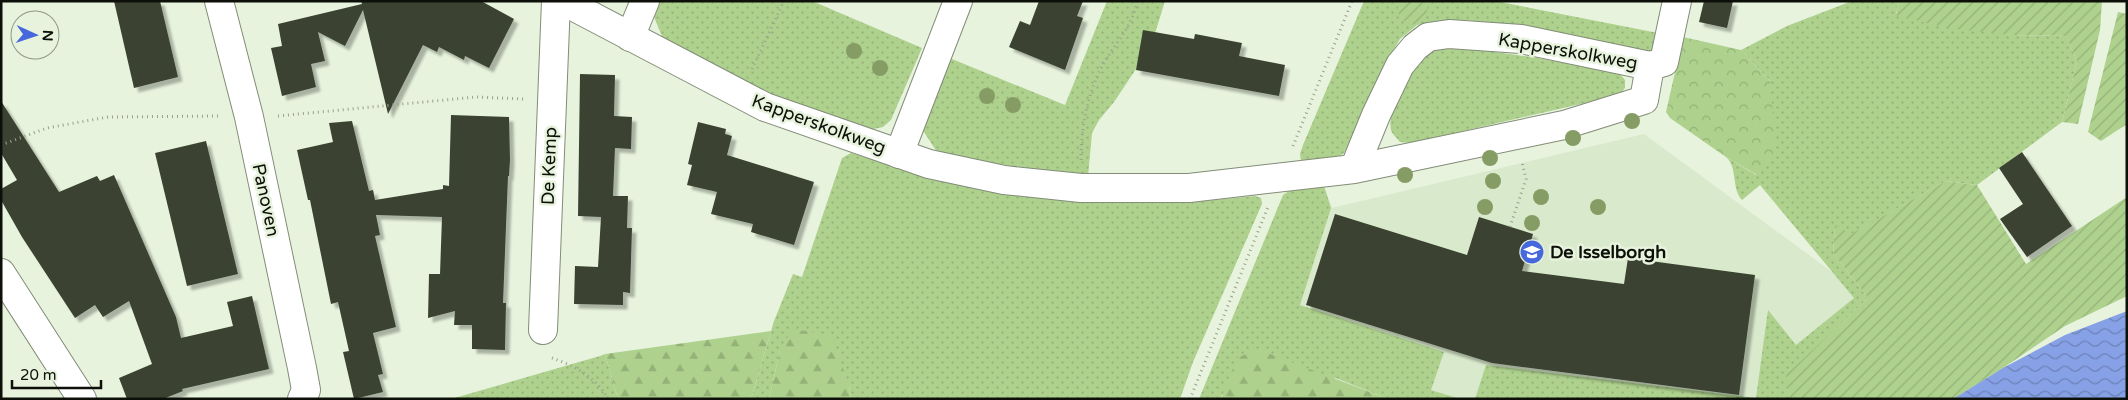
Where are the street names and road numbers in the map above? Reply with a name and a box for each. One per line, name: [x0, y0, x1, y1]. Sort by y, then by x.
street label: Kapperskolkweg: [1497, 28, 1639, 74]
street label: Kapperskolkweg: [749, 90, 889, 158]
street label: De Kemp: [537, 127, 561, 205]
street label: Panoven: [248, 161, 284, 239]

